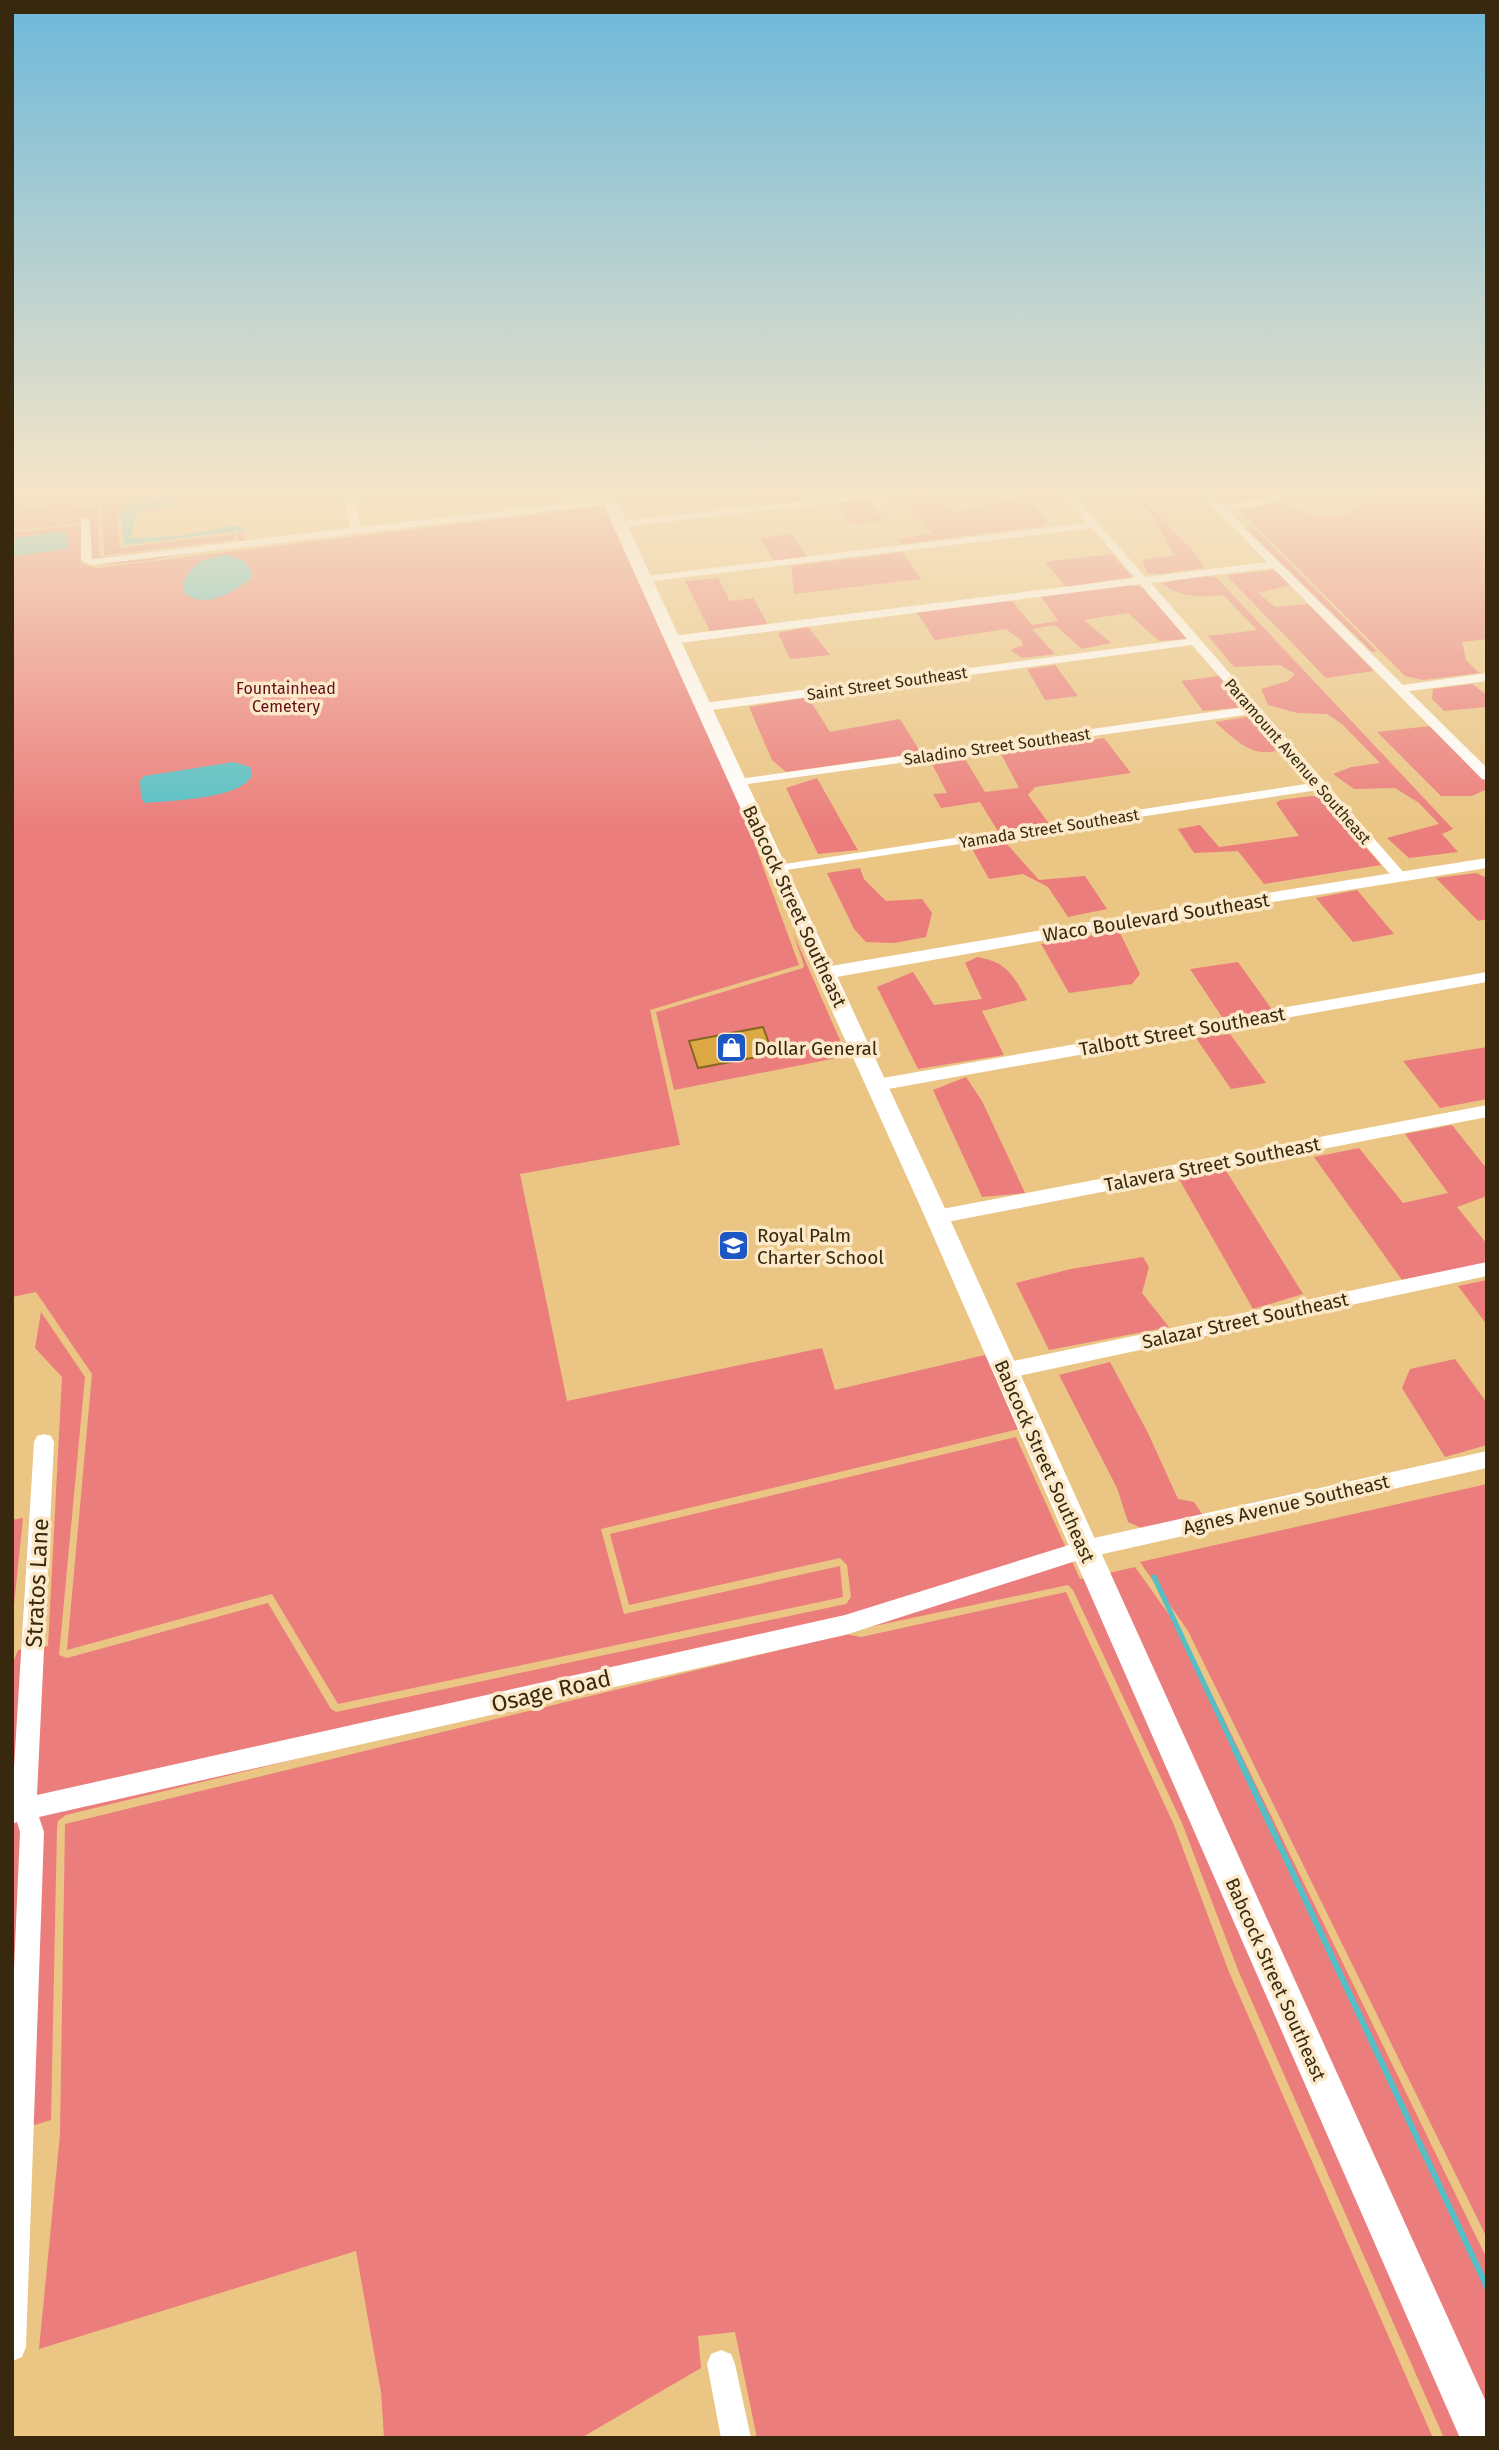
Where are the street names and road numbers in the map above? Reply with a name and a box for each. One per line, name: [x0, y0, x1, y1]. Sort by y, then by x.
street label: Saint Street Southeast: [806, 663, 969, 704]
street label: Paramount Avenue Southeast: [1220, 675, 1375, 848]
street label: Saladino Street Southeast: [903, 724, 1092, 769]
street label: Babcock Street Southeast: [738, 802, 852, 1011]
street label: Yamada Street Southeast: [958, 805, 1141, 852]
street label: Waco Boulevard Southeast: [1041, 888, 1271, 947]
street label: Talbott Street Southeast: [1077, 1002, 1287, 1061]
street label: Talavera Street Southeast: [1102, 1132, 1322, 1197]
street label: Salazar Street Southeast: [1140, 1287, 1350, 1354]
street label: Babcock Street Southeast: [989, 1356, 1100, 1566]
street label: Agnes Avenue Southeast: [1181, 1470, 1392, 1539]
street label: Stratos Lane: [20, 1518, 54, 1648]
street label: Osage Road: [488, 1664, 614, 1718]
street label: Babcock Street Southeast: [1220, 1874, 1331, 2084]

